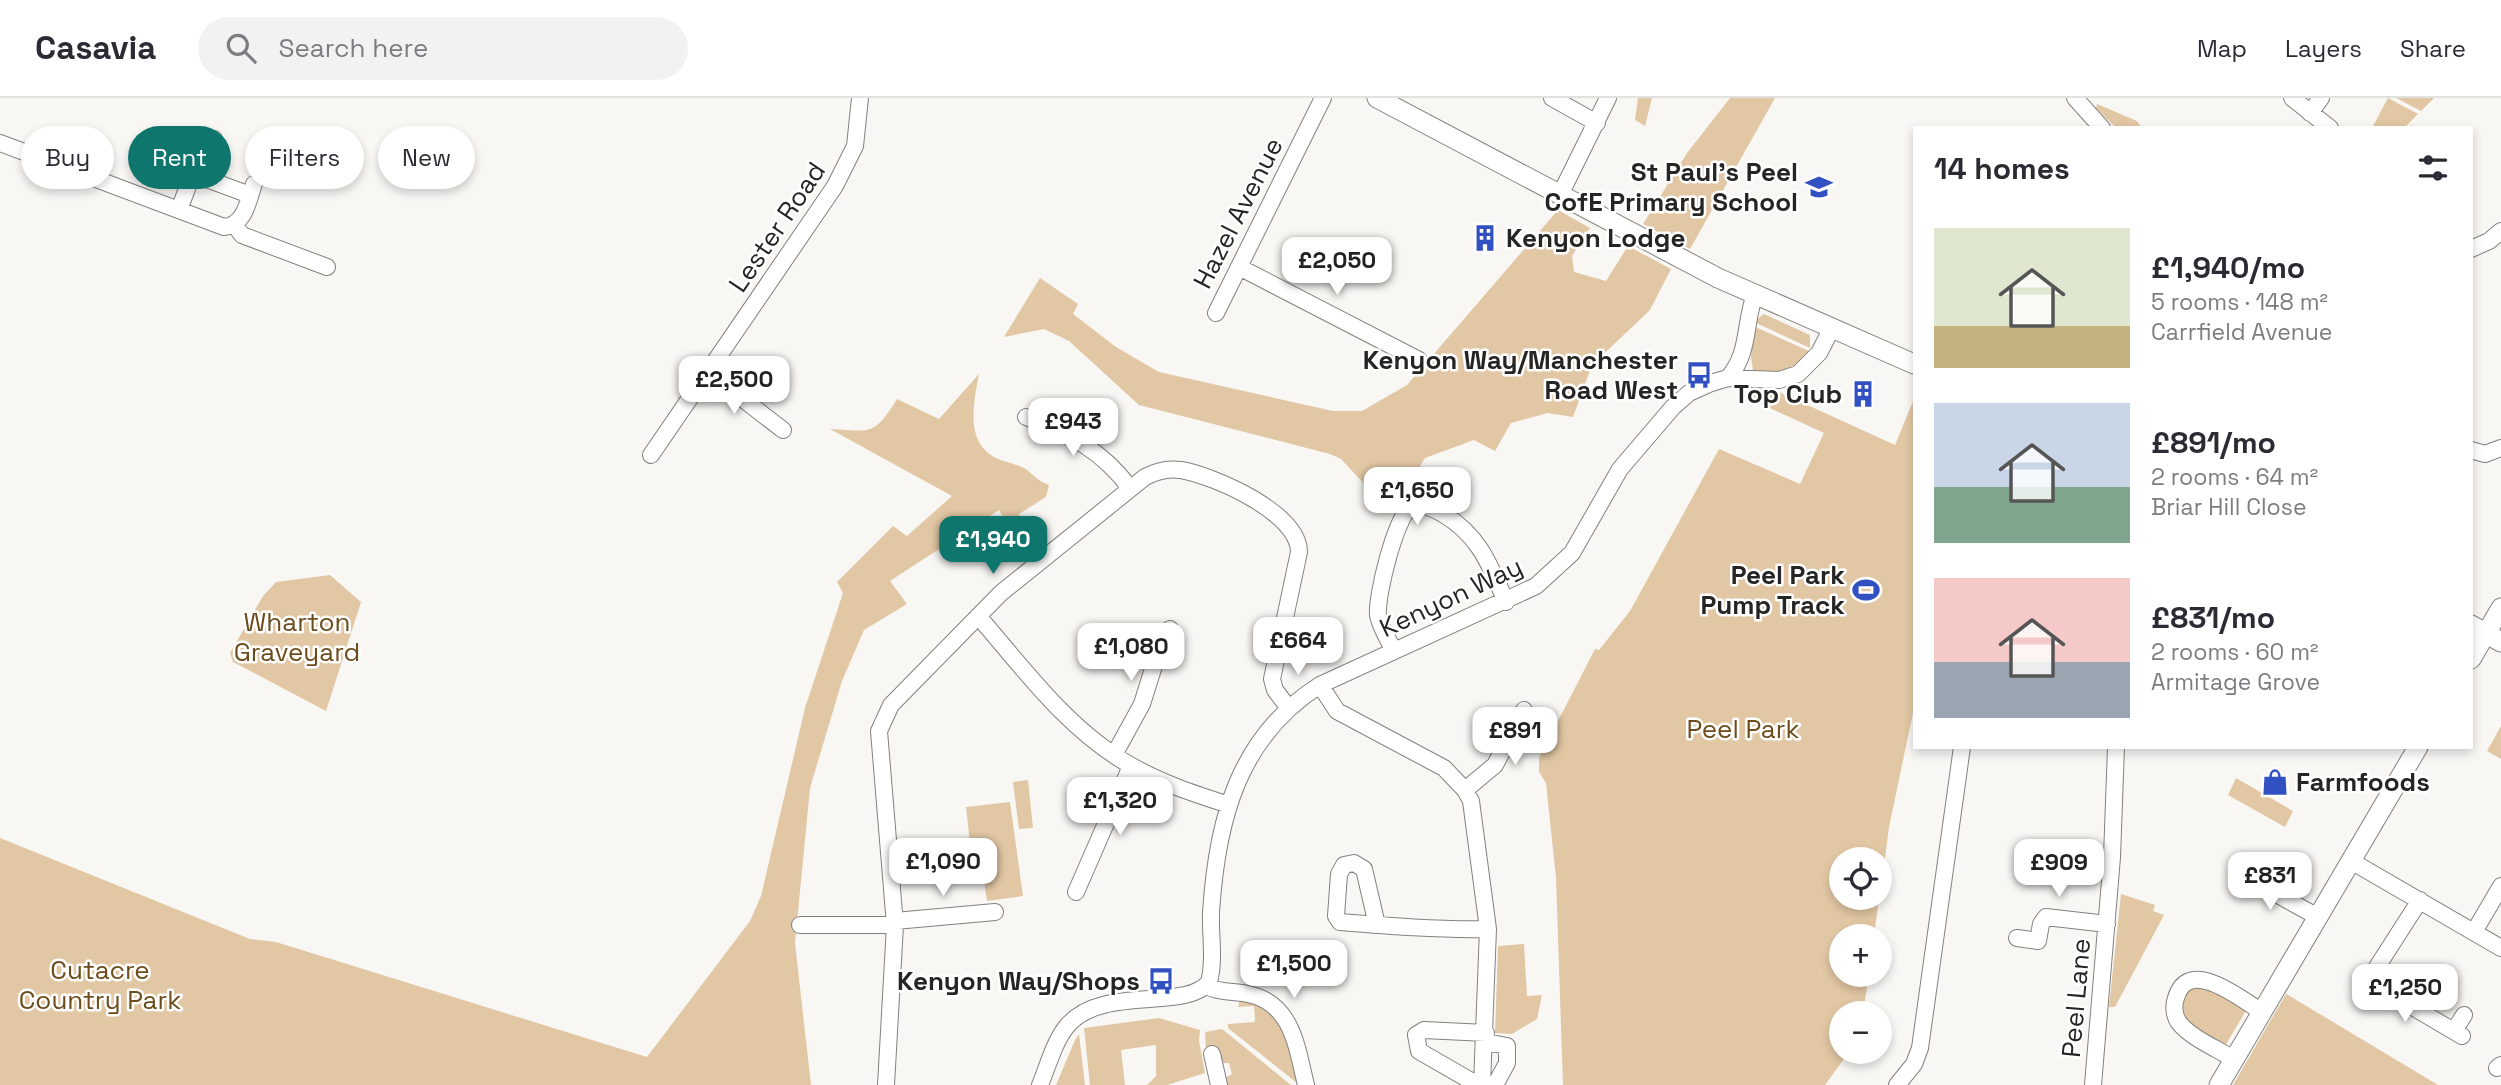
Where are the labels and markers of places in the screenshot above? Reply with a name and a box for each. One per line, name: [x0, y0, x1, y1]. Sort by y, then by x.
place label: St Paul's Peel CofE Primary School: [1545, 155, 1798, 219]
school or university icon: St Paul's Peel CofE Primary School: [1804, 172, 1834, 202]
place label: Kenyon Lodge: [1506, 221, 1685, 255]
building icon: Kenyon Lodge: [1470, 223, 1500, 253]
pin: £2,050: [1280, 238, 1394, 297]
place label: Kenyon Way/Manchester Road West: [1363, 343, 1678, 407]
pin: £2,500: [677, 356, 791, 416]
bus stop icon: Kenyon Way/Manchester Road West: [1684, 360, 1714, 390]
place label: Top Club: [1734, 377, 1842, 411]
building icon: Top Club: [1848, 379, 1878, 409]
pin: £943: [1032, 398, 1114, 458]
pin: £1,650: [1360, 468, 1474, 527]
pin: £1,940: [936, 517, 1050, 576]
place label: Peel Park Pump Track: [1700, 558, 1845, 622]
sports icon: Peel Park Pump Track: [1851, 575, 1881, 605]
pin: £664: [1257, 618, 1339, 677]
pin: £1,080: [1074, 624, 1188, 683]
pin: £891: [1474, 708, 1556, 767]
place label: Farmfoods: [2296, 765, 2430, 799]
shop icon: Farmfoods: [2260, 767, 2290, 797]
pin: £1,320: [1063, 778, 1177, 837]
pin: £1,090: [886, 838, 1000, 898]
pin: £909: [2018, 840, 2100, 899]
pin: £831: [2229, 852, 2311, 912]
pin: £1,500: [1237, 940, 1351, 1000]
place label: Kenyon Way/Shops: [897, 964, 1140, 998]
pin: £1,250: [2348, 964, 2462, 1024]
bus stop icon: Kenyon Way/Shops: [1146, 966, 1176, 996]

